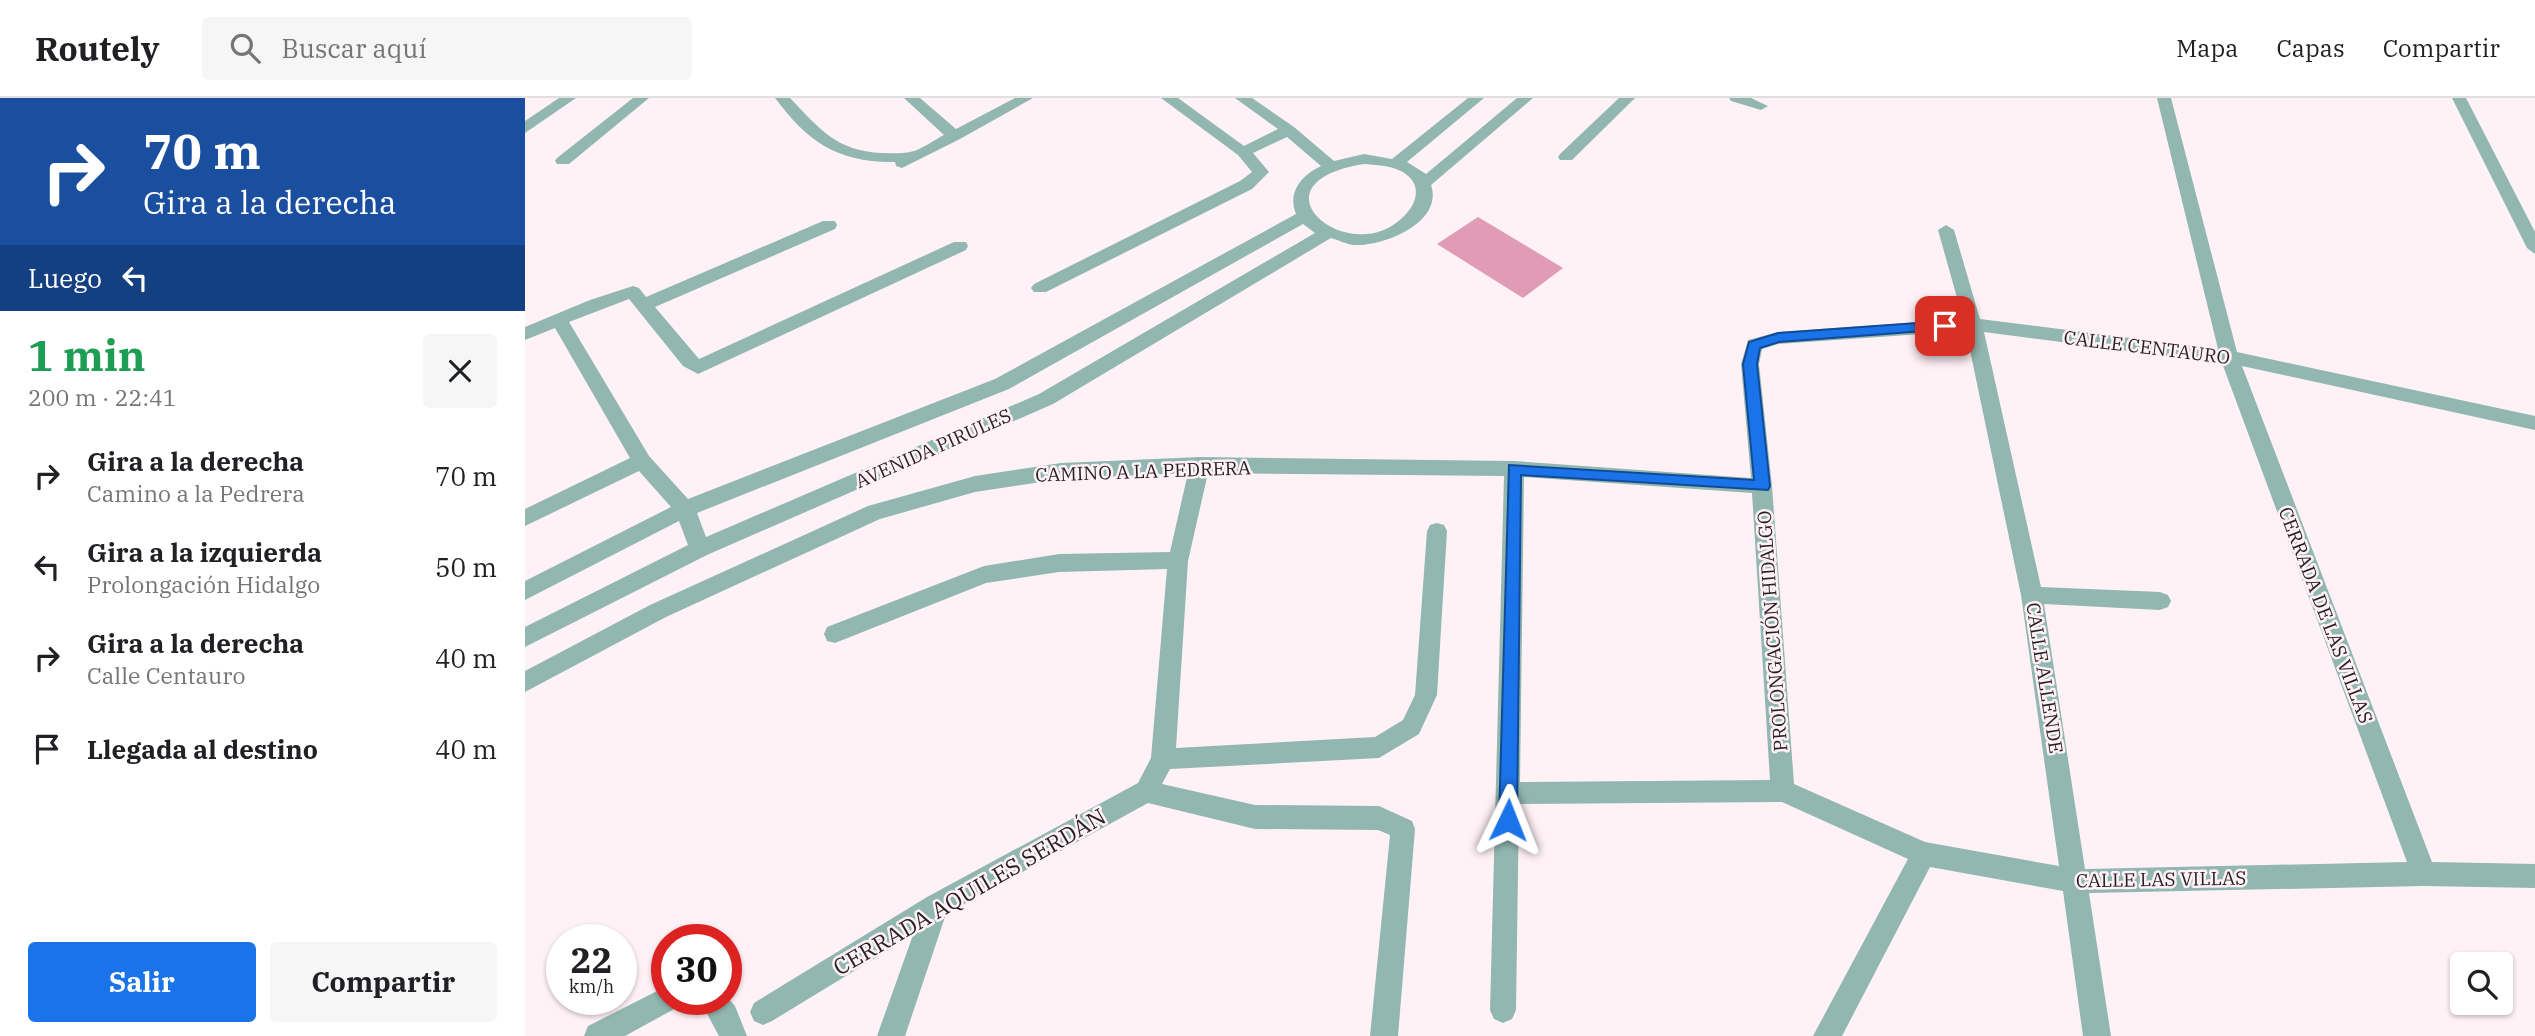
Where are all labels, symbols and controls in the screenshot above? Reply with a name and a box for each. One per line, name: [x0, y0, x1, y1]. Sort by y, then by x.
search box: [202, 17, 692, 80]
text: Routely: [35, 27, 160, 70]
icon: search: [226, 29, 264, 67]
text: Buscar aquí: [282, 31, 427, 65]
text: Mapa: [2176, 32, 2238, 64]
text: Capas: [2276, 32, 2345, 64]
text: Compartir: [2383, 32, 2500, 64]
text: 70 m: [143, 119, 261, 182]
icon: right: [28, 126, 119, 217]
text: Gira a la derecha: [143, 181, 397, 223]
icon: left: [116, 259, 154, 297]
text: Luego: [28, 261, 102, 295]
pin: [1915, 296, 1975, 356]
icon: arrive: [1926, 307, 1964, 345]
street label: CALLE CENTAURO: [2062, 325, 2232, 369]
text: 1 min: [28, 328, 146, 383]
button: close: [423, 334, 497, 408]
text: 200 m · 22:41: [28, 382, 177, 412]
street label: AVENIDA PIRULES: [851, 403, 1015, 493]
text: Gira a la derecha: [87, 444, 304, 478]
street label: CAMINO A LA PEDRERA: [1035, 455, 1251, 487]
icon: right: [28, 457, 66, 495]
text: 70 m: [435, 459, 497, 493]
text: Camino a la Pedrera: [87, 478, 305, 508]
street label: CERRADA DE LAS VILLAS: [2274, 503, 2378, 727]
street label: PROLONGACIÓN HIDALGO: [1752, 510, 1792, 752]
text: Gira a la izquierda: [87, 535, 322, 569]
icon: left: [28, 548, 66, 586]
text: 50 m: [435, 550, 497, 584]
text: Prolongación Hidalgo: [87, 569, 320, 599]
street label: CALLE ALLENDE: [2021, 601, 2069, 755]
text: Gira a la derecha: [87, 626, 304, 660]
icon: right: [28, 639, 66, 677]
text: 40 m: [435, 641, 497, 675]
text: Calle Centauro: [87, 660, 245, 690]
icon: arrive: [28, 730, 66, 768]
text: Llegada al destino: [87, 732, 318, 766]
text: 40 m: [435, 732, 497, 766]
position arrow: [1471, 783, 1545, 857]
street label: CERRADA AQUILES SERDÁN: [827, 800, 1111, 982]
street label: CALLE LAS VILLAS: [2076, 866, 2246, 892]
speed limit sign: 30: [651, 924, 742, 1015]
text: 22: [570, 937, 613, 983]
button: Salir: [28, 942, 256, 1022]
button: Compartir: [270, 942, 497, 1022]
map controls: [2450, 952, 2513, 1015]
button: search: [2450, 952, 2513, 1015]
text: km/h: [569, 975, 614, 998]

